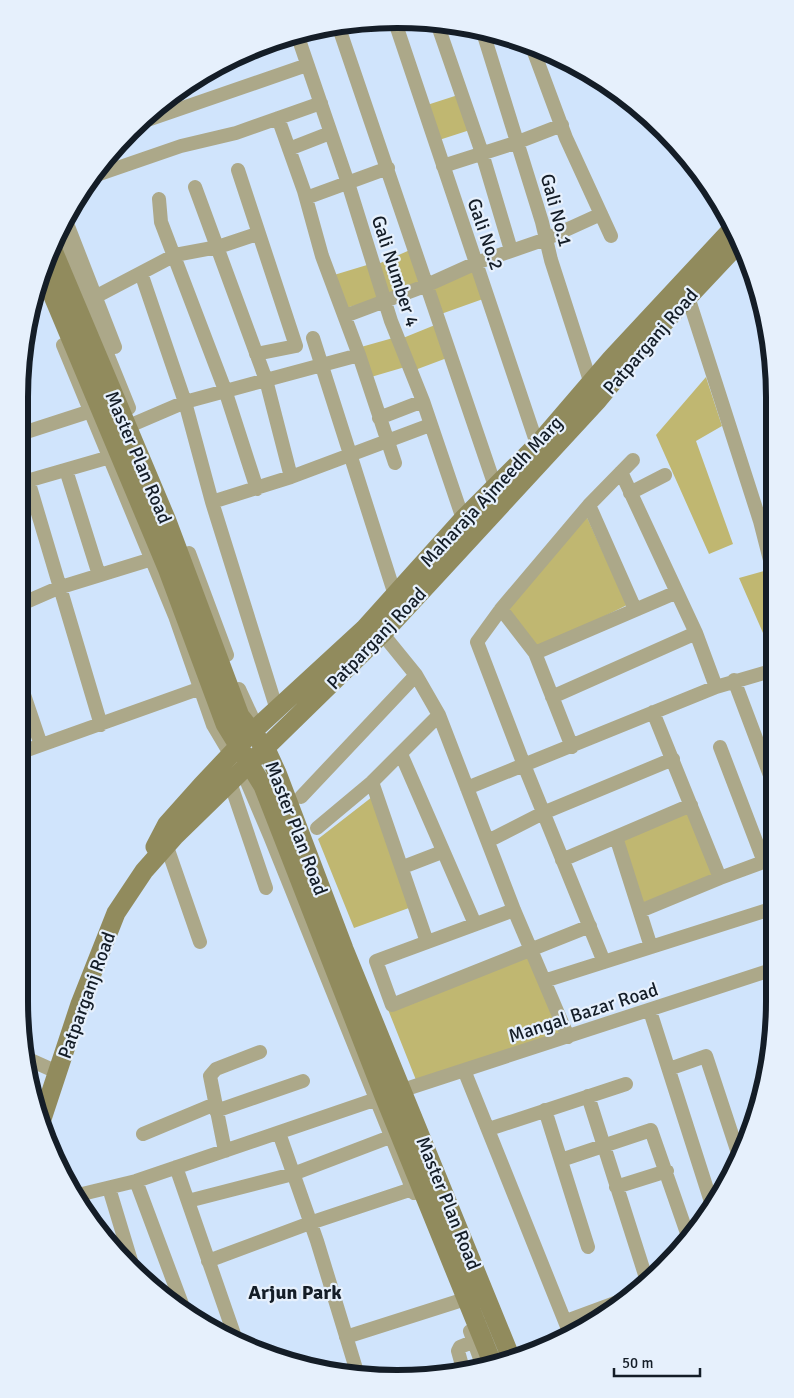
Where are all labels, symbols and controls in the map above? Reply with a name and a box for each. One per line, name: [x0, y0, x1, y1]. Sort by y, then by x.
street label: Gali No.1: [535, 171, 577, 249]
street label: Gali No.2: [462, 195, 509, 273]
street label: Gali Number 4: [366, 212, 424, 330]
street label: Patparganj Road: [598, 284, 703, 400]
street label: Master Plan Road: [99, 387, 177, 527]
street label: Maharaja Ajmeedh Marg: [415, 411, 568, 572]
street label: Patparganj Road: [322, 582, 432, 695]
street label: Master Plan Road: [259, 758, 333, 899]
street label: Patparganj Road: [53, 929, 121, 1062]
street label: Mangal Bazar Road: [505, 977, 661, 1048]
street label: Master Plan Road: [410, 1133, 486, 1274]
district label: Arjun Park: [248, 1280, 342, 1305]
scale bar: [614, 1346, 700, 1378]
text: 50 m: [622, 1354, 653, 1372]

